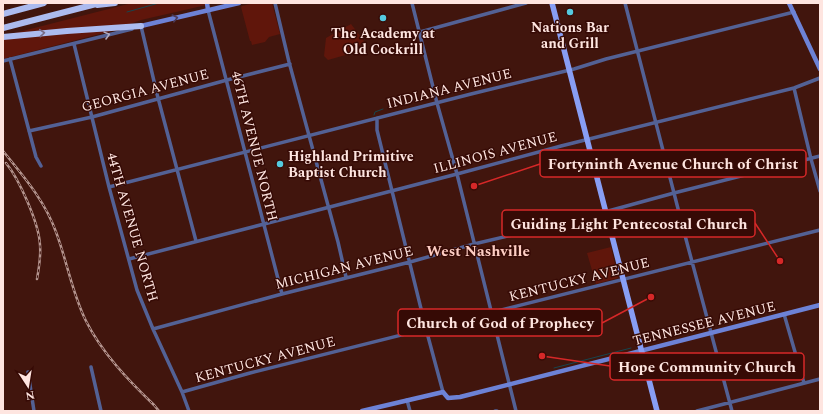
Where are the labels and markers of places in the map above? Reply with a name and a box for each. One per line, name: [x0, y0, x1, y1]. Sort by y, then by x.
marker: Nations Bar and Grill: [565, 7, 575, 17]
marker: The Academy at Old Cockrill: [378, 13, 388, 23]
place label: Nations Bar and Grill: [531, 17, 609, 54]
place label: The Academy at Old Cockrill: [331, 23, 436, 60]
place label: Highland Primitive Baptist Church: [288, 146, 414, 183]
callout: Fortyninth Avenue Church of Christ: [540, 150, 806, 177]
marker: Highland Primitive Baptist Church: [275, 159, 285, 169]
callout: Guiding Light Pentecostal Church: [502, 210, 755, 237]
callout: Church of God of Prophecy: [398, 309, 602, 336]
callout: Hope Community Church: [610, 353, 804, 380]

